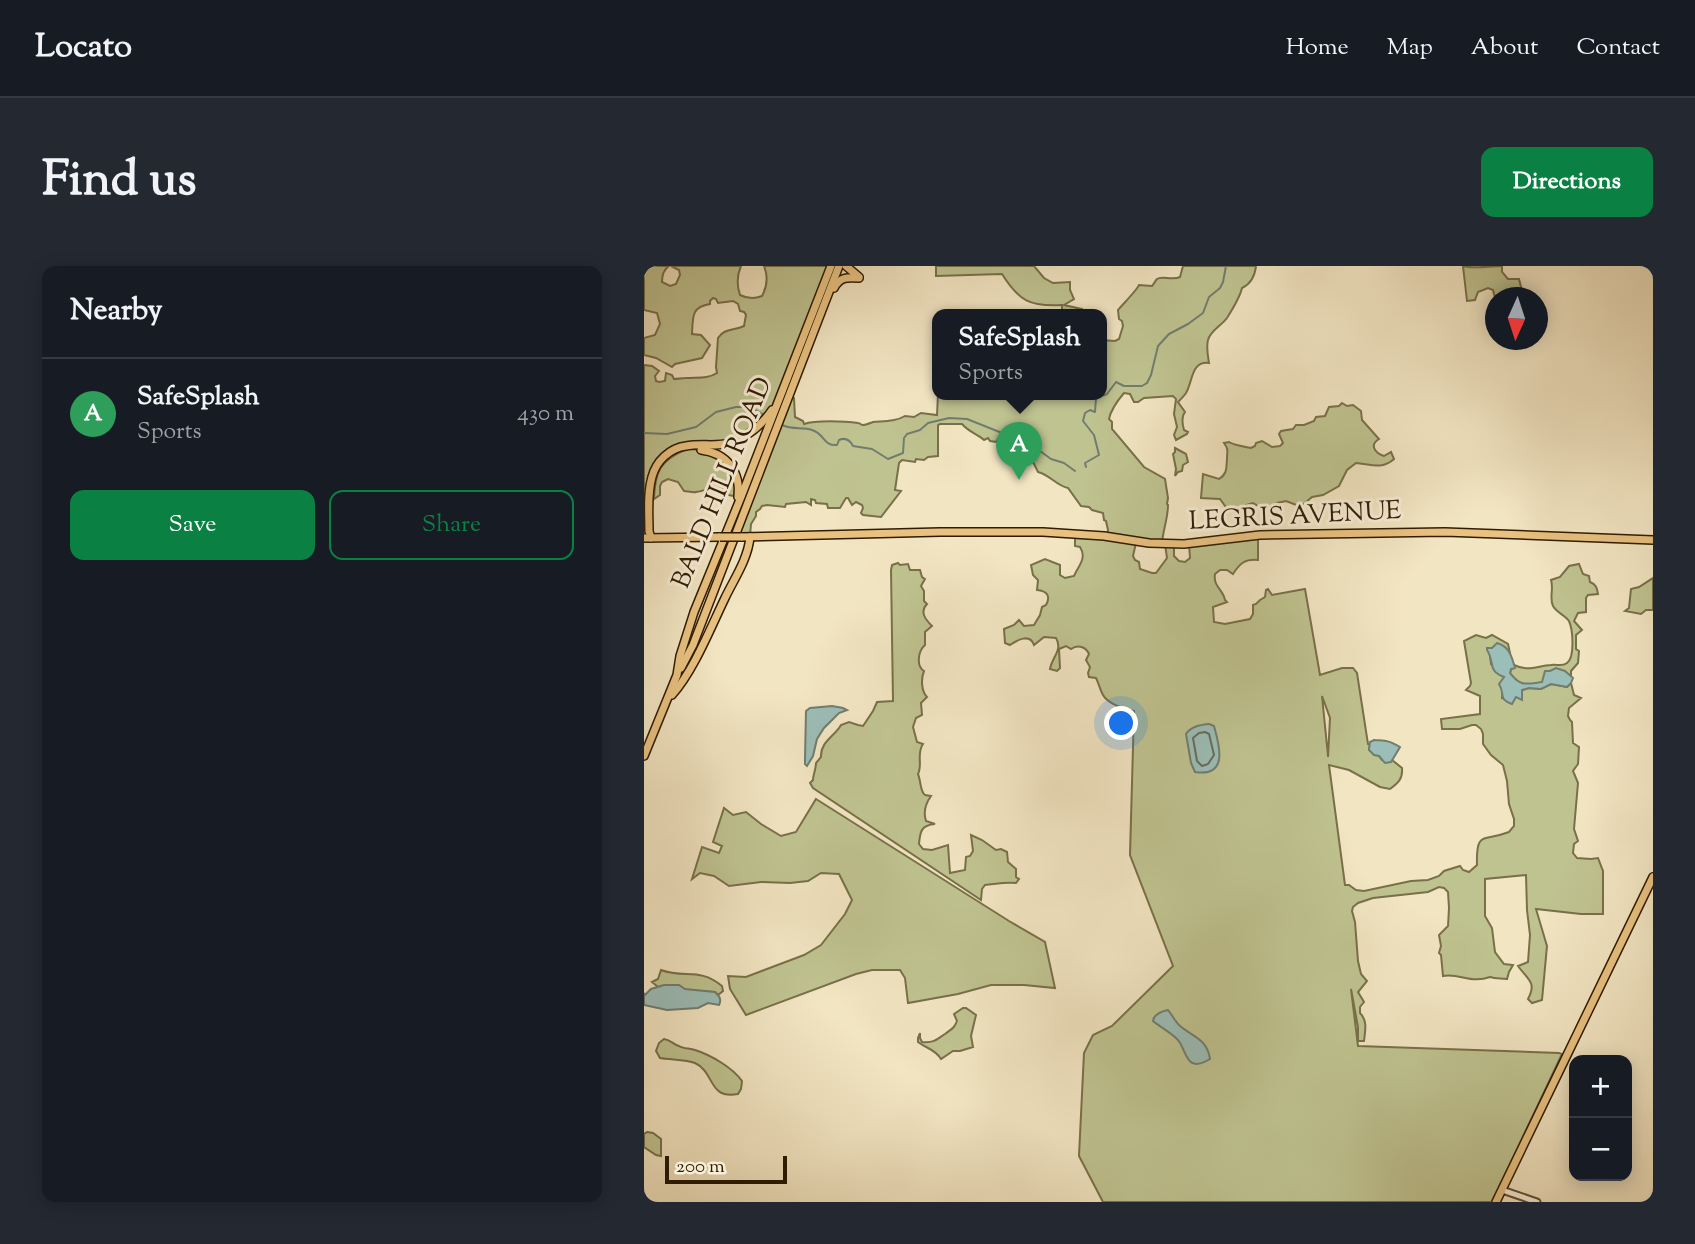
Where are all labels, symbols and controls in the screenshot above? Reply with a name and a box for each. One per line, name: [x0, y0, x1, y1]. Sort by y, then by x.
text: Locato: [35, 24, 132, 72]
text: Home: [1286, 31, 1349, 65]
text: Map: [1387, 31, 1433, 65]
text: About: [1471, 31, 1538, 65]
text: Contact: [1576, 31, 1660, 65]
text: Find us: [42, 147, 196, 217]
button: Directions: [1481, 147, 1653, 217]
north arrow: [1485, 287, 1548, 350]
text: Nearby: [70, 290, 162, 333]
popup: [932, 309, 1107, 400]
text: SafeSplash: [958, 320, 1081, 357]
text: Sports: [958, 357, 1023, 390]
street label: BALD HILL ROAD: [664, 372, 782, 594]
text: SafeSplash: [137, 379, 260, 416]
text: A: [84, 398, 102, 431]
text: 430 m: [517, 398, 574, 431]
text: Sports: [137, 416, 202, 449]
pin: A: [996, 422, 1042, 480]
button: Save: [70, 490, 315, 560]
button: Share: [329, 490, 574, 560]
street label: LEGRIS AVENUE: [1188, 493, 1402, 541]
your location: [1104, 706, 1138, 740]
map controls: [1569, 1055, 1632, 1181]
button: +: [1569, 1055, 1632, 1118]
button: −: [1569, 1118, 1632, 1181]
scale bar: [665, 1153, 788, 1185]
text: 200 m: [676, 1154, 725, 1181]

